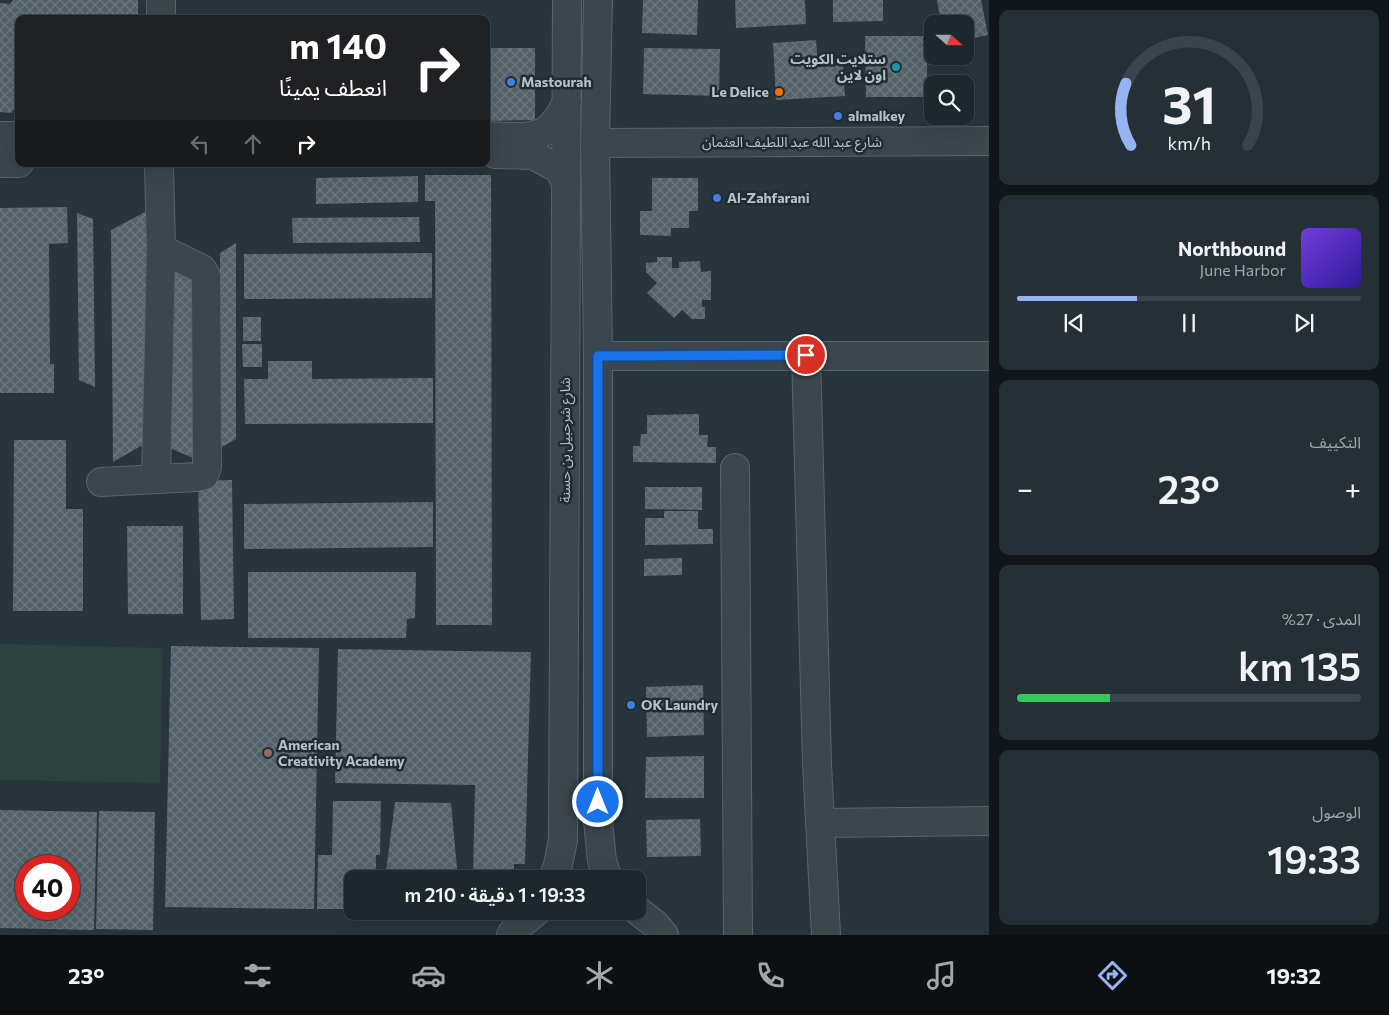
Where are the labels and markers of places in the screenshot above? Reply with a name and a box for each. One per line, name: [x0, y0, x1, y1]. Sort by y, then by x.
place label: ستلايت الكويت اون لاين: [790, 50, 886, 83]
marker: ستلايت الكويت اون لاين: [890, 61, 902, 73]
place label: Mastourah: [521, 73, 592, 90]
marker: Mastourah: [505, 76, 517, 88]
place label: Le Delice: [711, 83, 769, 100]
marker: Le Delice: [773, 86, 785, 98]
place label: almalkey: [848, 107, 905, 124]
marker: almalkey: [832, 110, 844, 122]
place label: Al-Zahfarani: [727, 189, 810, 206]
marker: Al-Zahfarani: [711, 192, 723, 204]
pin: [785, 334, 827, 376]
place label: OK Laundry: [641, 696, 718, 713]
marker: OK Laundry: [625, 699, 637, 711]
place label: American Creativity Academy: [278, 736, 405, 769]
marker: American Creativity Academy: [262, 747, 274, 759]

